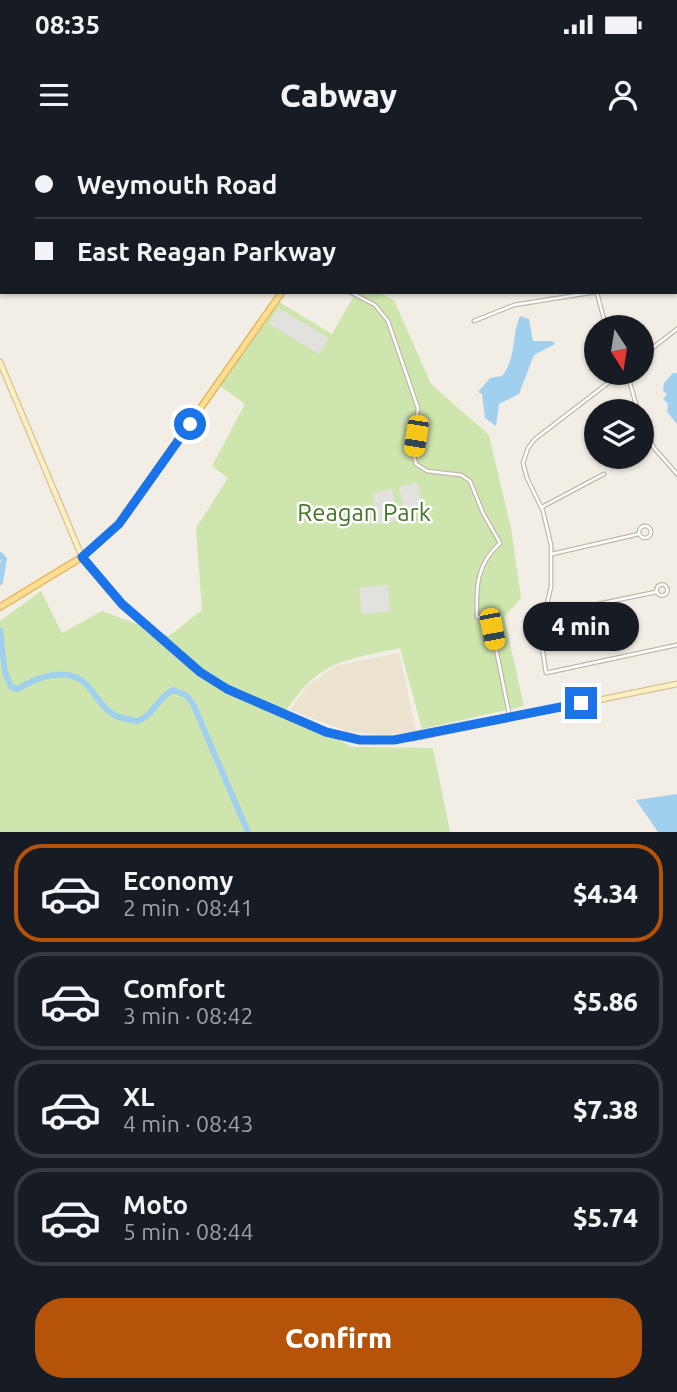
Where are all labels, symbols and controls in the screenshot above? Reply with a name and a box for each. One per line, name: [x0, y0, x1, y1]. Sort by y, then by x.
text: 08:35: [35, 10, 100, 39]
icon: menu: [35, 76, 73, 114]
icon: person: [604, 76, 642, 114]
text: Cabway: [280, 77, 397, 113]
text: Weymouth Road: [77, 170, 277, 199]
text: East Reagan Parkway: [77, 237, 336, 266]
north arrow: [584, 315, 654, 385]
map controls: [584, 315, 654, 469]
button: layers: [584, 399, 654, 469]
route start: [174, 408, 206, 440]
car: [403, 414, 430, 458]
park label: Reagan Park: [297, 499, 431, 526]
callout: 4 min: [523, 602, 639, 650]
car: [478, 606, 507, 652]
text: 4 min: [552, 614, 610, 639]
route end: [565, 687, 597, 719]
icon: car: [39, 862, 102, 925]
text: Economy: [123, 866, 233, 895]
text: $4.34: [573, 879, 638, 908]
text: 2 min · 08:41: [123, 895, 254, 920]
icon: car: [39, 970, 102, 1033]
text: Comfort: [123, 974, 226, 1003]
text: $5.86: [573, 987, 638, 1016]
text: 3 min · 08:42: [123, 1003, 254, 1028]
icon: car: [39, 1078, 102, 1141]
text: XL: [123, 1082, 154, 1111]
text: $7.38: [573, 1095, 638, 1124]
text: 4 min · 08:43: [123, 1111, 254, 1136]
icon: car: [39, 1186, 102, 1249]
text: Moto: [123, 1190, 188, 1219]
text: $5.74: [573, 1203, 638, 1232]
text: 5 min · 08:44: [123, 1219, 254, 1244]
button: Confirm: [35, 1298, 642, 1378]

